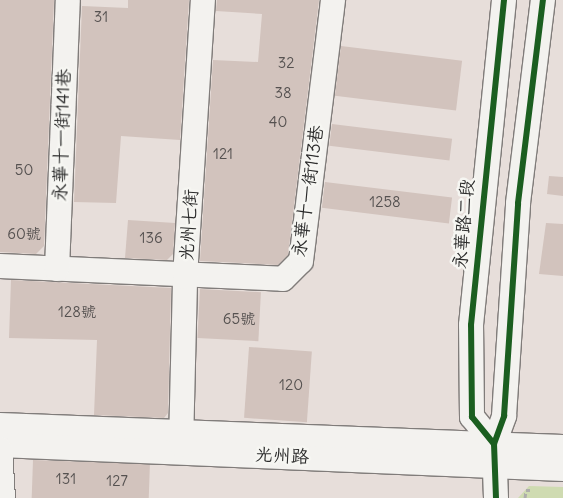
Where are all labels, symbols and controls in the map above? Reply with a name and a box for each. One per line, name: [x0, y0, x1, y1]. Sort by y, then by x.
house number: 31: [94, 8, 108, 26]
house number: 32: [278, 54, 294, 72]
street label: 永華十一街141巷: [49, 68, 75, 202]
house number: 38: [274, 84, 292, 102]
house number: 40: [269, 113, 287, 131]
street label: 永華十一街113巷: [288, 124, 328, 258]
house number: 121: [213, 145, 233, 163]
house number: 50: [15, 161, 33, 179]
street label: 永華路二段: [449, 178, 479, 270]
street label: 光州七街: [176, 188, 202, 262]
house number: 1258: [369, 193, 401, 211]
house number: 60號: [7, 225, 41, 243]
house number: 136: [139, 229, 163, 247]
house number: 128號: [58, 303, 96, 321]
house number: 65號: [223, 310, 255, 328]
house number: 120: [279, 376, 303, 394]
street label: 光州路: [254, 444, 310, 468]
house number: 131: [56, 470, 76, 488]
house number: 127: [106, 472, 128, 490]

